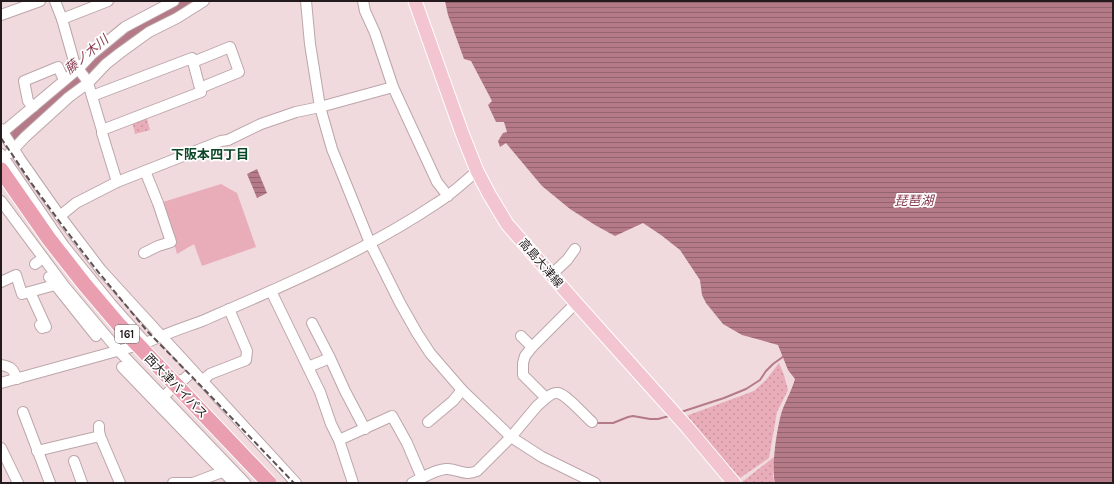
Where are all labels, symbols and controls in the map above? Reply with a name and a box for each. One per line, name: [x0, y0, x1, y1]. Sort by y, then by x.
water label: 藤ノ木川: [62, 31, 113, 77]
district label: 下阪本四丁目: [171, 147, 249, 162]
water label: 琵琶湖: [894, 193, 935, 208]
street label: 高島大津線: [516, 236, 566, 290]
road number: 161: [115, 325, 139, 343]
street label: 西大津バイパス: [142, 351, 210, 421]

